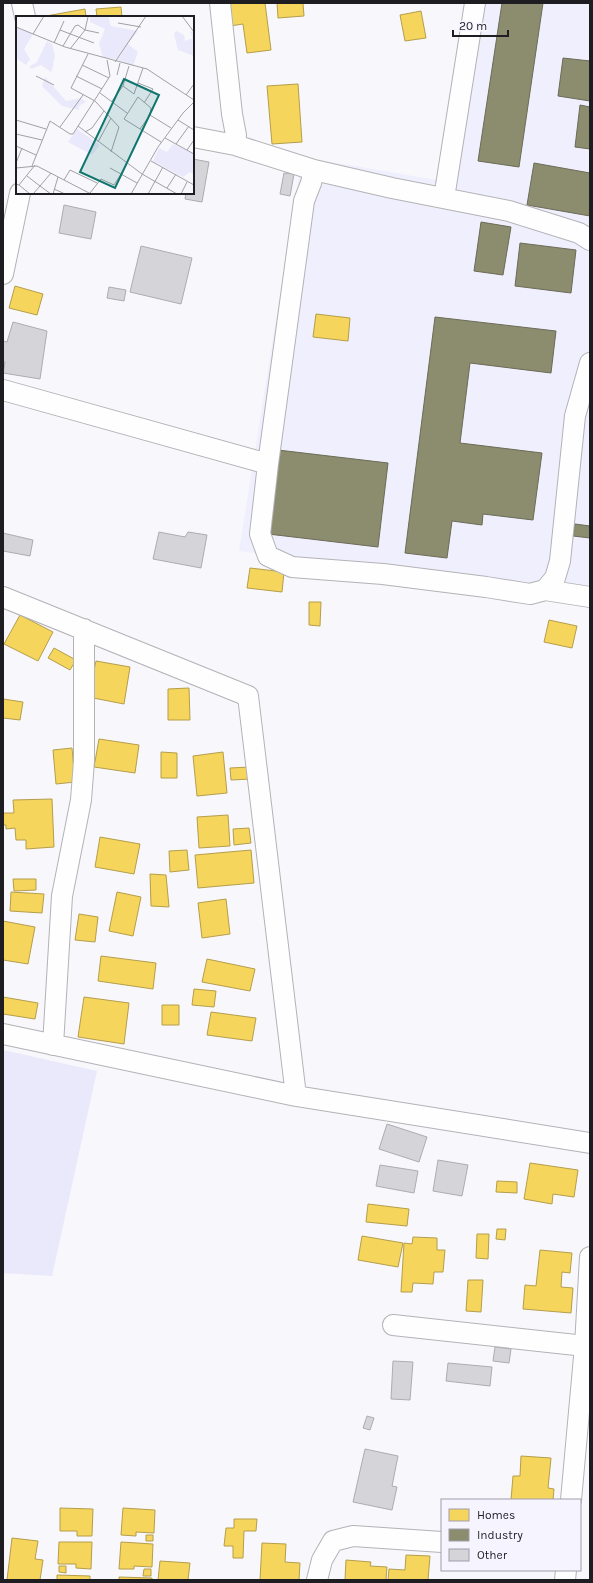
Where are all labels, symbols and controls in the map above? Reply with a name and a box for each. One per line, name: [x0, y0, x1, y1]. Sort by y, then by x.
scale bar: [453, 12, 508, 38]
inset map: [16, 16, 194, 194]
text: 20 m: [459, 19, 487, 33]
legend: [441, 1499, 581, 1571]
text: Homes: [477, 1508, 515, 1522]
text: Industry: [477, 1528, 523, 1542]
text: Other: [477, 1548, 508, 1562]

